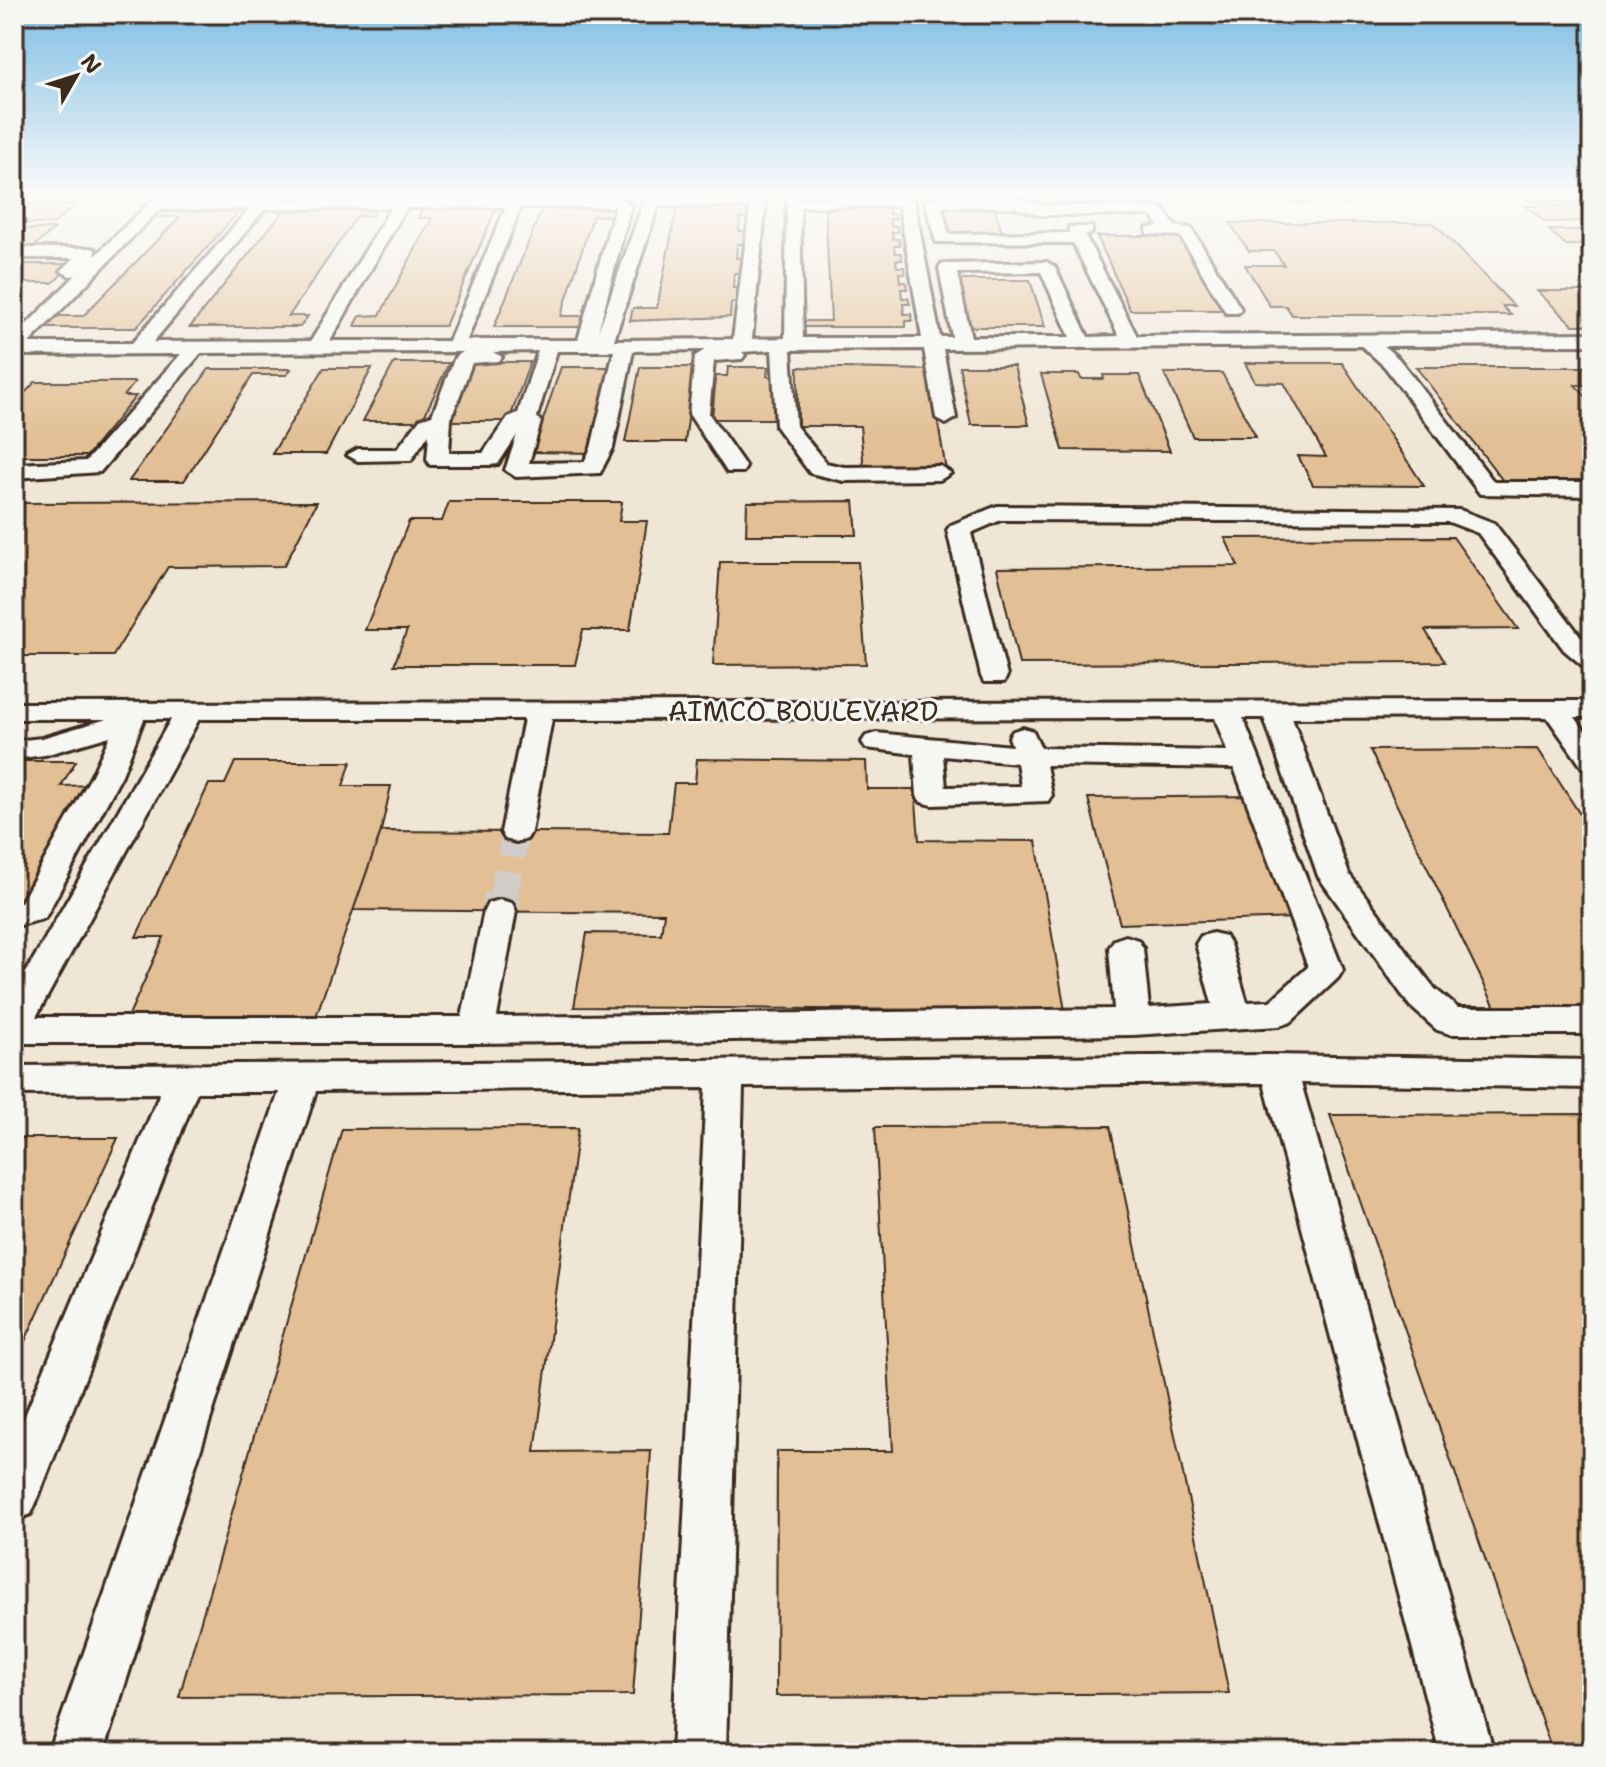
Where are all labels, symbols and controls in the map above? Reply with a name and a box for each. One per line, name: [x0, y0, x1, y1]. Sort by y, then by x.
north arrow: [36, 36, 116, 116]
text: N: [74, 48, 108, 80]
street label: AIMCO BOULEVARD: [668, 692, 938, 730]

